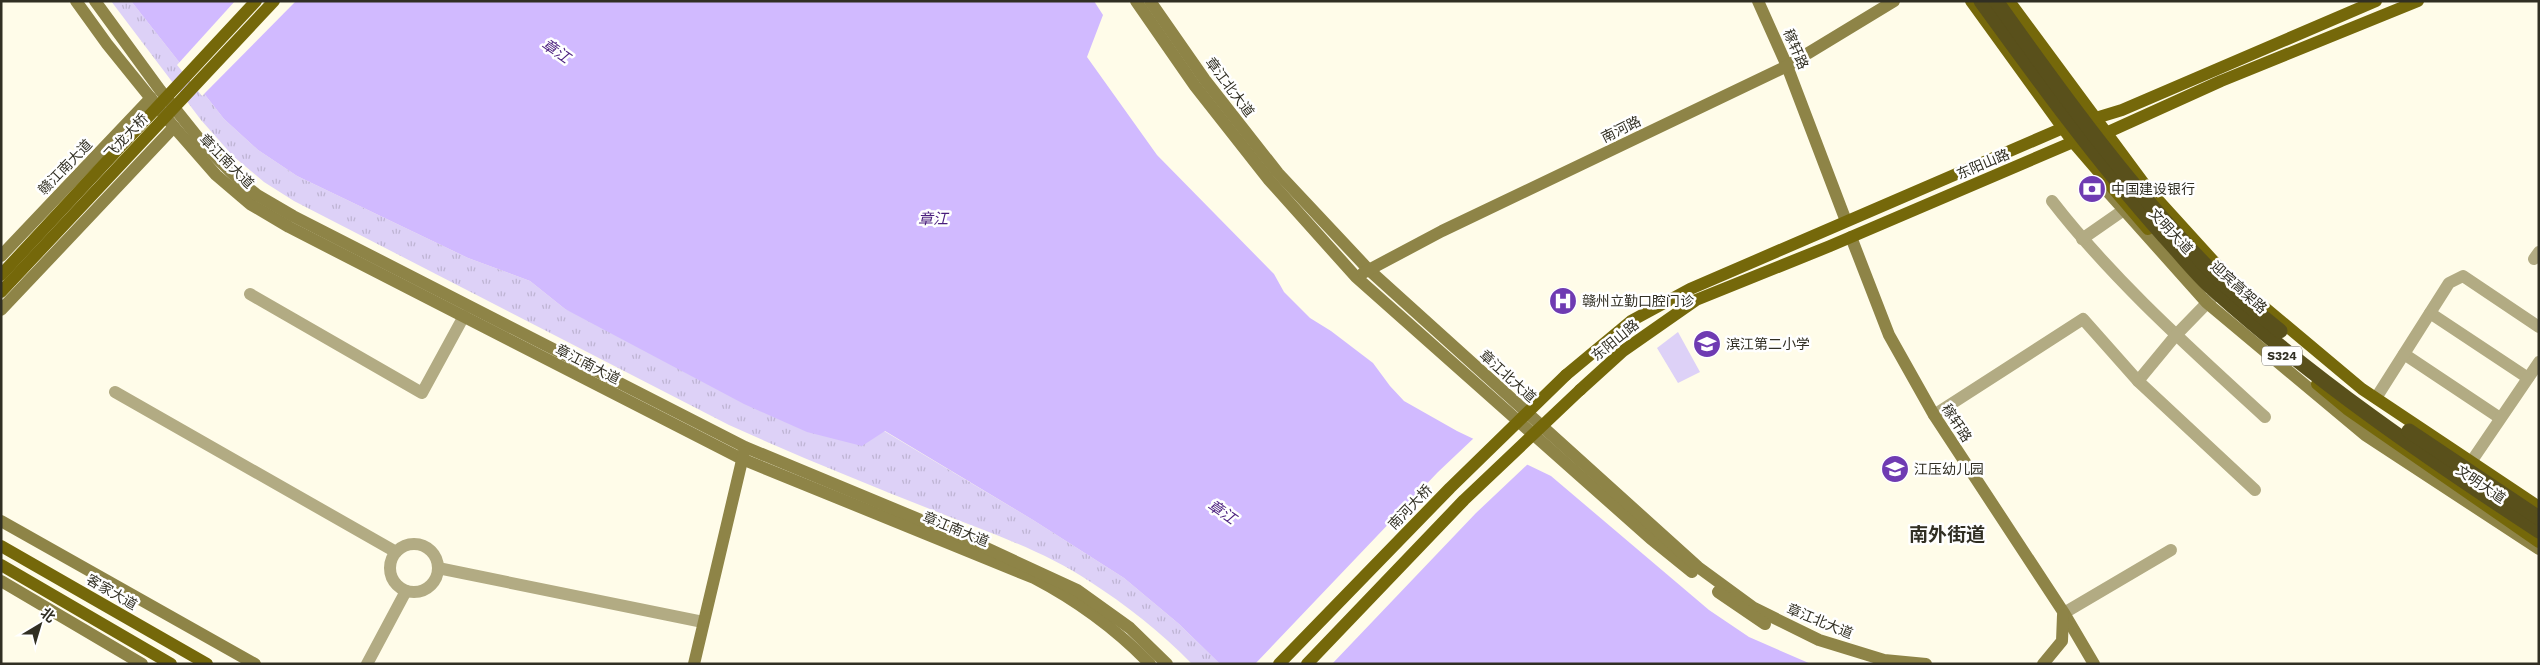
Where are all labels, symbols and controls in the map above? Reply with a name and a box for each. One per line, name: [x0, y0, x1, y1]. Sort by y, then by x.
street label: 稼轩路: [1780, 27, 1812, 71]
water label: 章江: [539, 35, 575, 68]
street label: 章江北大道: [1203, 54, 1257, 120]
street label: 飞龙大桥: [101, 110, 151, 162]
street label: 南河路: [1599, 113, 1643, 145]
street label: 章江南大道: [197, 131, 257, 191]
street label: 赣江南大道: [35, 136, 95, 198]
street label: 东阳山路: [1954, 146, 2012, 182]
bank icon: 中国建设银行: [2077, 174, 2107, 204]
place label: 中国建设银行: [2111, 181, 2195, 197]
street label: 文明大道: [2146, 205, 2196, 257]
water label: 章江: [918, 210, 950, 228]
street label: 迎宾高架路: [2208, 258, 2270, 316]
hospital icon: 赣州立勤口腔门诊: [1548, 286, 1578, 316]
place label: 赣州立勤口腔门诊: [1582, 293, 1694, 309]
street label: 东阳山路: [1588, 316, 1642, 364]
school or university icon: 滨江第二小学: [1692, 329, 1722, 359]
place label: 滨江第二小学: [1726, 336, 1810, 352]
street label: 章江南大道: [553, 341, 623, 387]
road number: S324: [2262, 346, 2302, 366]
street label: 章江北大道: [1477, 347, 1539, 405]
street label: 稼轩路: [1939, 401, 1975, 445]
school or university icon: 江压幼儿园: [1880, 454, 1910, 484]
place label: 江压幼儿园: [1914, 461, 1984, 477]
street label: 文明大道: [2453, 462, 2509, 506]
street label: 南河大桥: [1385, 481, 1435, 533]
water label: 章江: [1205, 496, 1241, 529]
street label: 章江南大道: [921, 508, 991, 550]
district label: 南外街道: [1909, 523, 1985, 546]
street label: 客家大道: [84, 571, 140, 613]
north arrow: [15, 600, 65, 650]
street label: 章江北大道: [1785, 600, 1855, 642]
text: 北: [38, 604, 58, 625]

